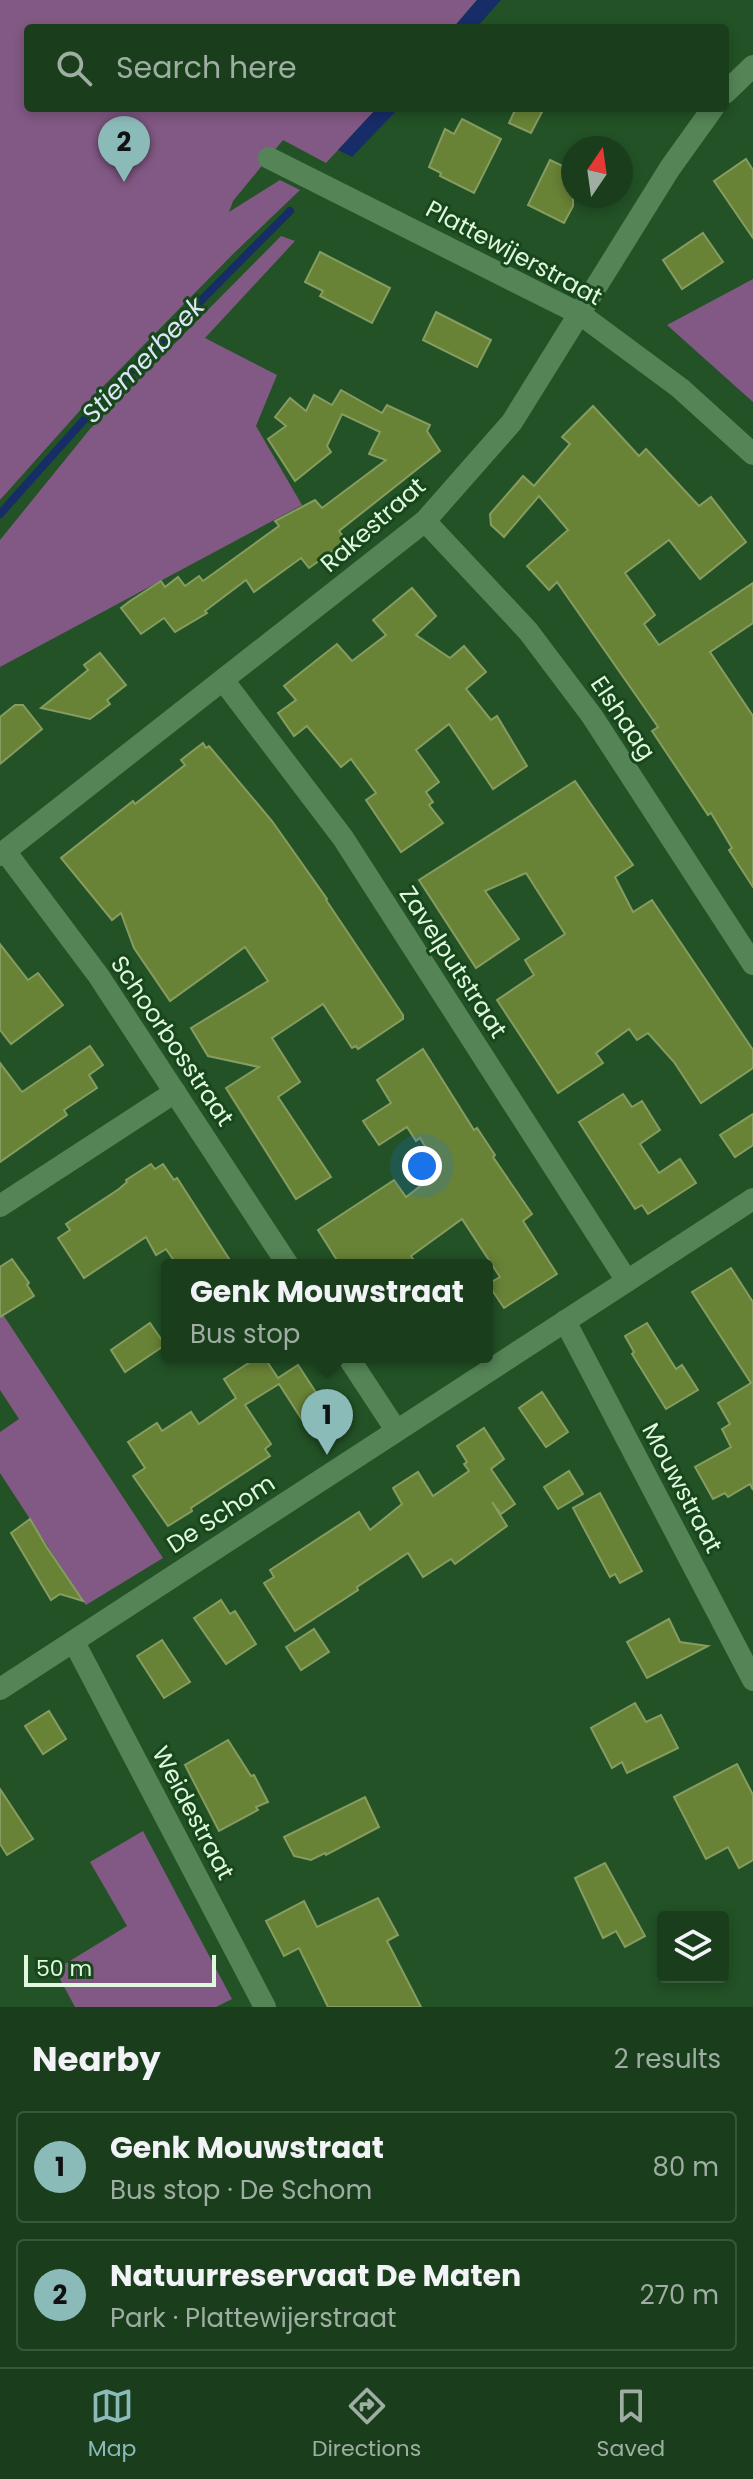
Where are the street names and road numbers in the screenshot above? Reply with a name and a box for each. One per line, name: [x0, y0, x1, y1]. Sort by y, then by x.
street label: Plattewijerstraat: [420, 192, 608, 313]
street label: Rakestraat: [313, 470, 432, 580]
street label: Elshaag: [583, 669, 664, 766]
street label: Zavelputstraat: [392, 879, 515, 1044]
street label: Schoorbosstraat: [103, 949, 242, 1133]
street label: Mouwstraat: [634, 1417, 730, 1558]
street label: De Schom: [160, 1466, 281, 1561]
street label: Weidestraat: [144, 1740, 242, 1885]

